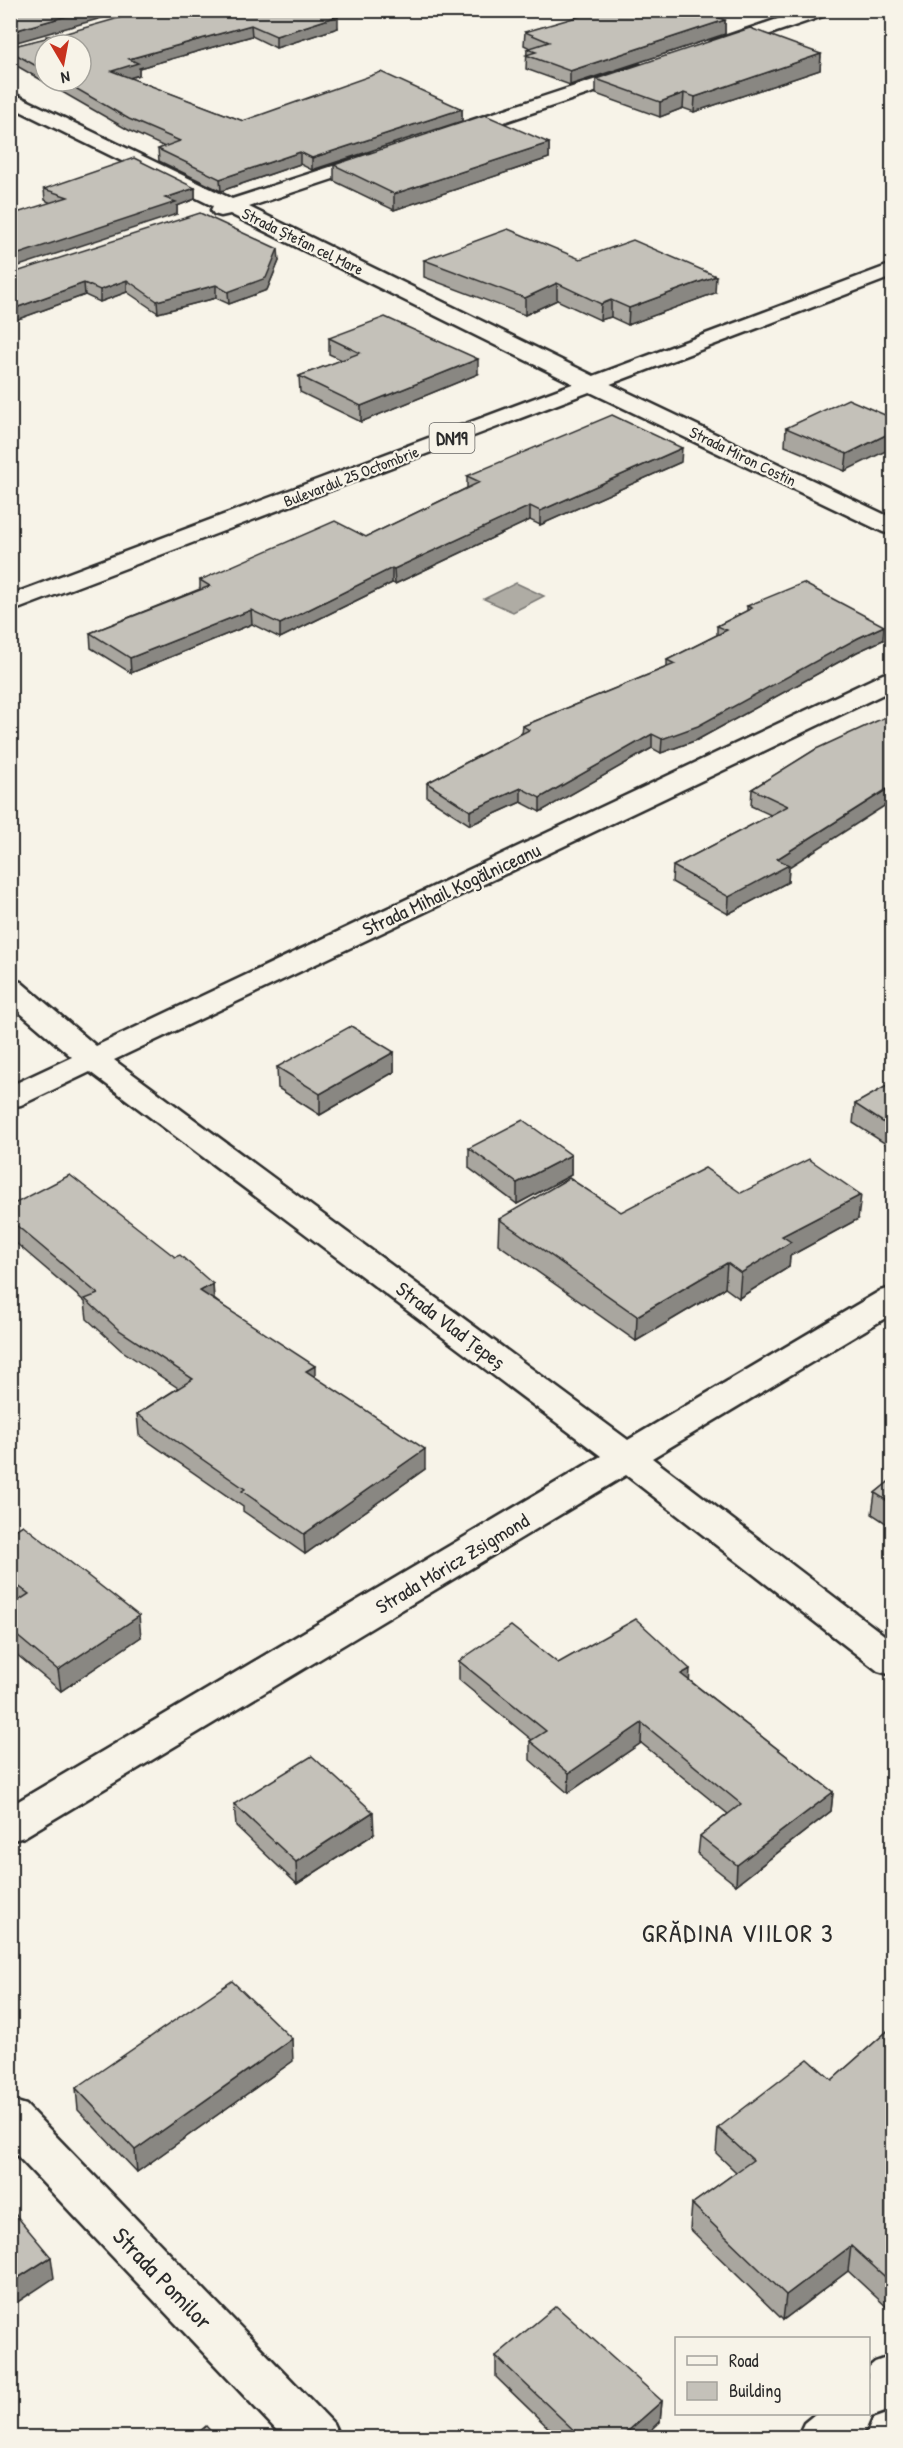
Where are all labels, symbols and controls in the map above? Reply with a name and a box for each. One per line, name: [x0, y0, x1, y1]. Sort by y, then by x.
north arrow: [33, 33, 93, 93]
text: N: [59, 66, 72, 89]
street label: Strada Ștefan cel Mare: [239, 202, 368, 280]
street label: Strada Miron Costin: [686, 421, 800, 491]
road number: DN19: [430, 423, 474, 453]
street label: Bulevardul 25 Octombrie: [280, 440, 422, 512]
street label: Strada Mihail Kogălniceanu: [358, 836, 544, 942]
street label: Strada Vlad Țepeș: [391, 1275, 511, 1375]
street label: Strada Móricz Zsigmond: [370, 1506, 534, 1620]
district label: GRĂDINA VIILOR 3: [642, 1915, 834, 1950]
street label: Strada Pomilor: [106, 2220, 220, 2336]
legend: [675, 2337, 870, 2415]
text: Road: [729, 2348, 759, 2373]
text: Building: [729, 2378, 781, 2403]

